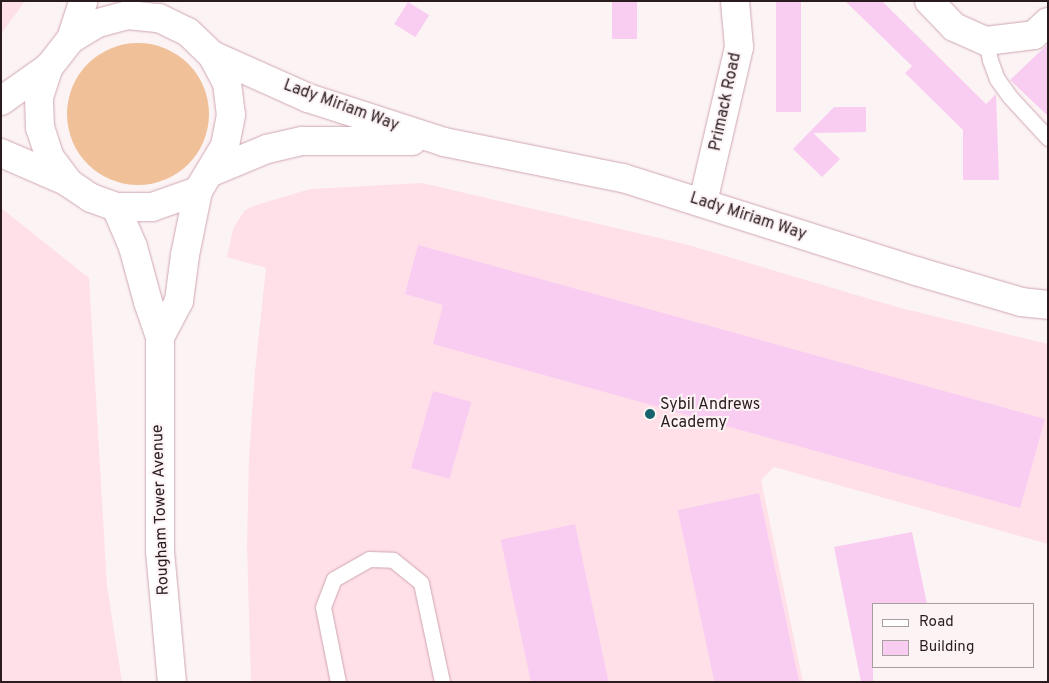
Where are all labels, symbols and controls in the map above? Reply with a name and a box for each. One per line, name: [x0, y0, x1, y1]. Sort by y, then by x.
street label: Primack Road: [706, 51, 746, 153]
street label: Lady Miriam Way: [281, 76, 401, 136]
street label: Lady Miriam Way: [687, 189, 809, 245]
place label: Sybil Andrews Academy: [660, 395, 761, 433]
marker: Sybil Andrews Academy: [644, 408, 656, 420]
street label: Rougham Tower Avenue: [148, 424, 174, 596]
legend: [872, 603, 1034, 668]
text: Road: [919, 613, 954, 632]
text: Building: [919, 638, 974, 657]

